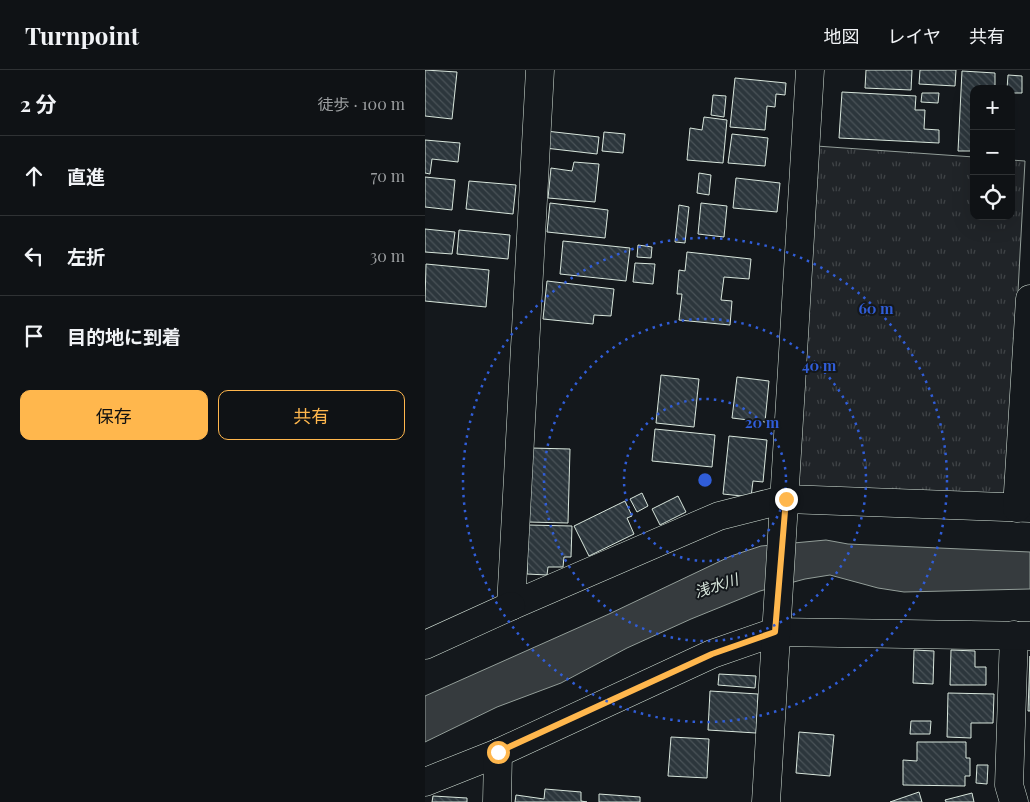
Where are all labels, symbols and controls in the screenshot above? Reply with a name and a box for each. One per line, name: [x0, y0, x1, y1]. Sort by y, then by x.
text: Turnpoint: [25, 19, 139, 51]
text: 地図: [824, 24, 860, 48]
text: レイヤ: [888, 24, 941, 48]
text: 共有: [969, 24, 1005, 48]
map controls: [970, 85, 1015, 220]
button: +: [970, 85, 1015, 130]
text: 2 分: [20, 89, 57, 117]
text: 徒歩 · 100 m: [317, 93, 405, 114]
button: −: [970, 130, 1015, 175]
icon: ahead: [20, 162, 48, 190]
text: 直進: [67, 163, 105, 189]
text: 70 m: [371, 165, 405, 186]
button: locate: [970, 175, 1015, 220]
icon: left: [20, 242, 48, 270]
text: 左折: [67, 243, 105, 269]
text: 30 m: [370, 245, 405, 266]
text: 60 m: [858, 298, 894, 318]
icon: arrive: [20, 322, 48, 350]
text: 目的地に到着: [67, 323, 181, 349]
text: 40 m: [802, 355, 837, 375]
button: 保存: [20, 390, 208, 440]
button: 共有: [218, 390, 405, 440]
text: 20 m: [745, 412, 780, 432]
centre of rings: [696, 471, 714, 489]
route end: [775, 488, 798, 511]
water label: 浅水川: [692, 568, 742, 601]
route start: [487, 741, 510, 764]

